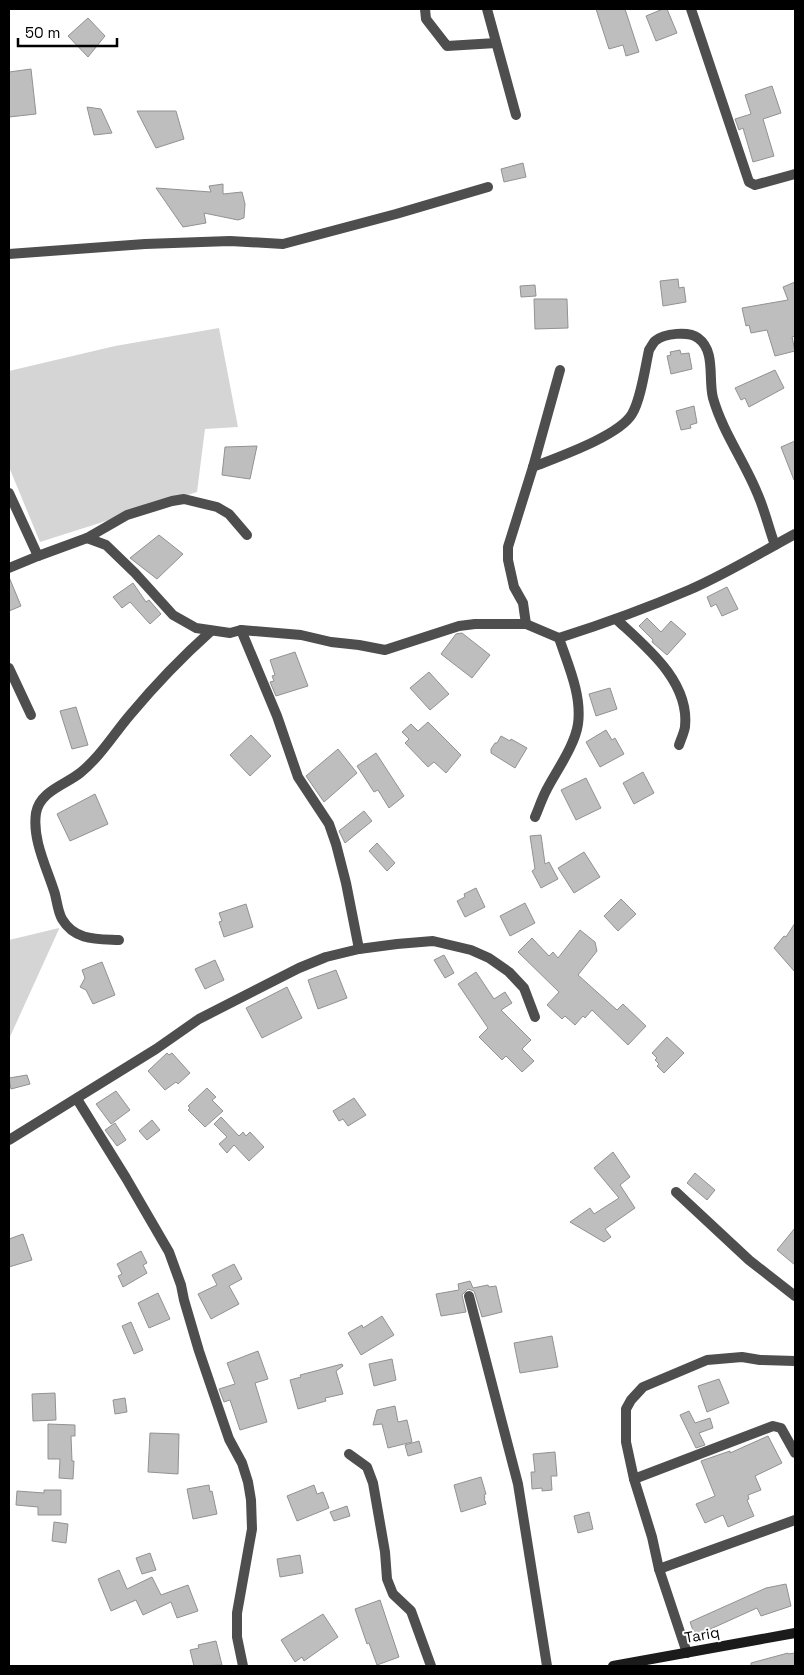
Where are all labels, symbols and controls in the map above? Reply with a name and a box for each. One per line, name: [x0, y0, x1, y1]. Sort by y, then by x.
scale bar: [18, 15, 116, 47]
text: 50 m: [25, 23, 60, 42]
street label: Tariq: [683, 1622, 721, 1647]

